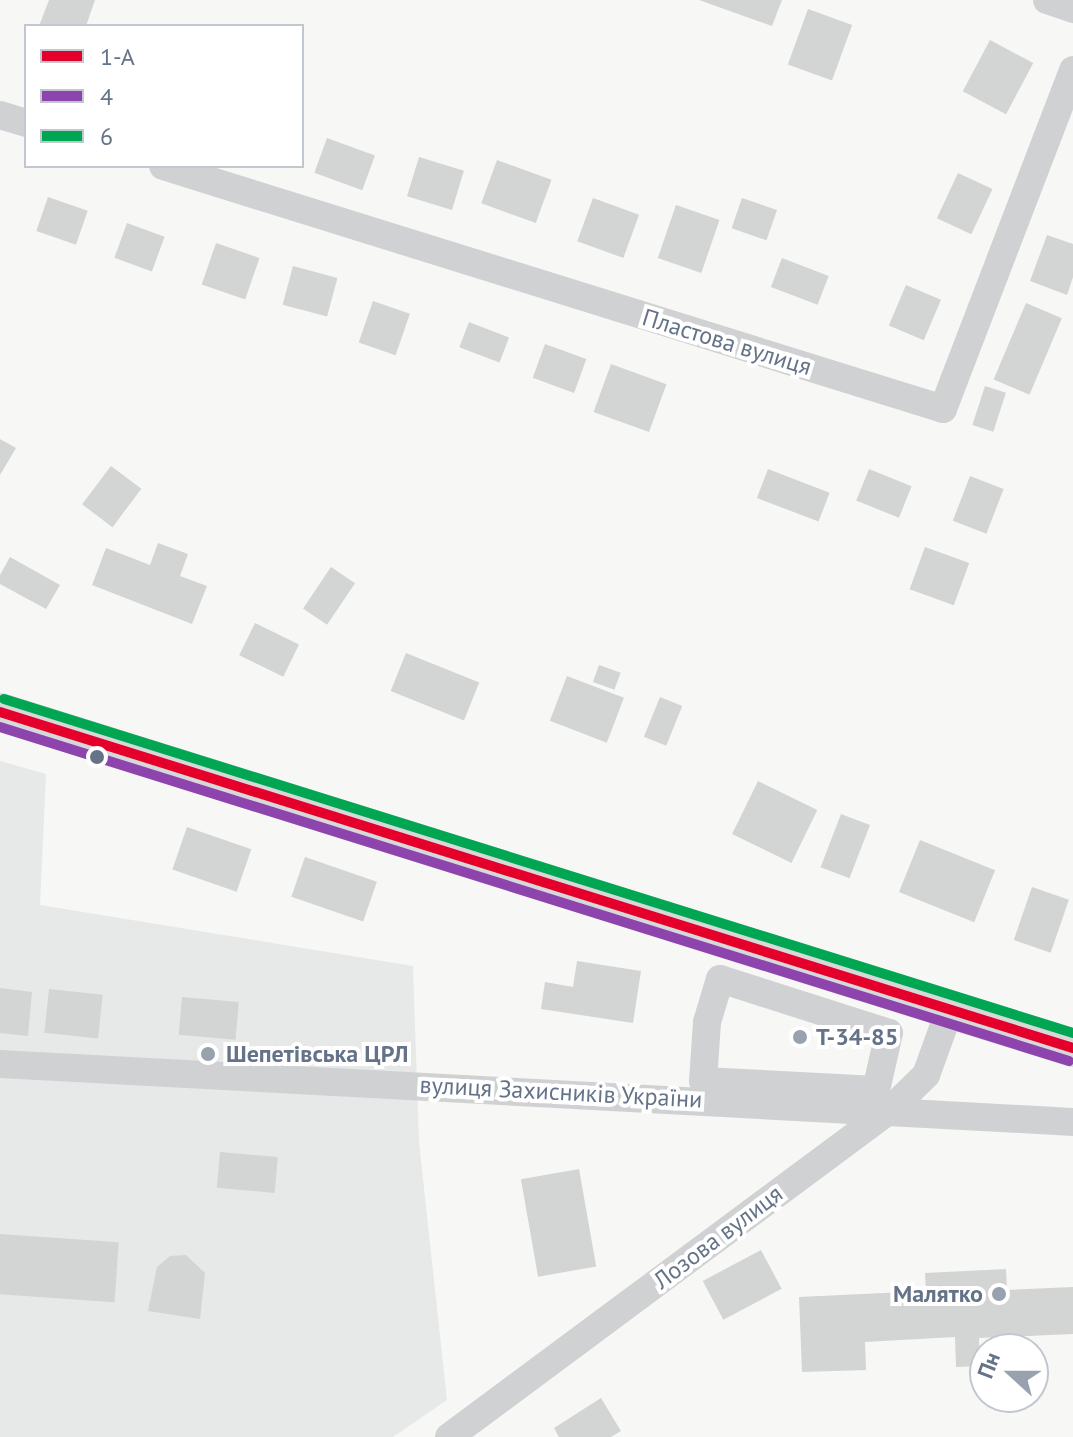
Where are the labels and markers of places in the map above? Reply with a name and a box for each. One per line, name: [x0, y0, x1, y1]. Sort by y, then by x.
unlabelled marker: [89, 749, 105, 765]
place label: Т-34-85: [816, 1023, 898, 1051]
marker: Т-34-85: [791, 1028, 809, 1046]
place label: Шепетівська ЦРЛ: [226, 1040, 408, 1068]
marker: Шепетівська ЦРЛ: [197, 1043, 219, 1065]
place label: Малятко: [893, 1280, 983, 1308]
marker: Малятко: [990, 1285, 1008, 1303]

